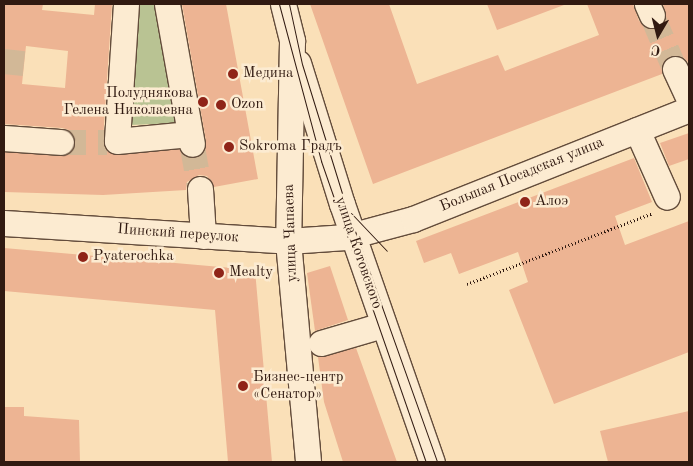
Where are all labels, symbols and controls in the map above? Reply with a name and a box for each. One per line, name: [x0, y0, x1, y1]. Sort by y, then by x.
north arrow: [633, 10, 683, 60]
text: С: [650, 42, 661, 57]
place label: Медина: [243, 65, 294, 83]
marker: Медина: [227, 68, 239, 80]
place label: Полуднякова Гелена Николаевна: [64, 84, 193, 119]
marker: Полуднякова Гелена Николаевна: [197, 96, 209, 108]
place label: Ozon: [231, 96, 264, 114]
marker: Ozon: [215, 99, 227, 111]
street label: Большая Посадская улица: [437, 134, 607, 216]
place label: Sokroma Градъ: [239, 138, 342, 156]
marker: Sokroma Градъ: [223, 141, 235, 153]
street label: улица Чапаева: [280, 184, 302, 282]
place label: Алоэ: [535, 193, 568, 211]
street label: улица Котовского: [330, 195, 386, 311]
marker: Алоэ: [519, 196, 531, 208]
street label: Пинский переулок: [117, 221, 239, 247]
place label: Pyaterochka: [93, 248, 174, 266]
marker: Pyaterochka: [77, 251, 89, 263]
place label: Mealty: [229, 264, 273, 282]
marker: Mealty: [213, 267, 225, 279]
place label: Бизнес-центр «Сенатор»: [253, 368, 344, 403]
marker: Бизнес-центр «Сенатор»: [237, 380, 249, 392]

